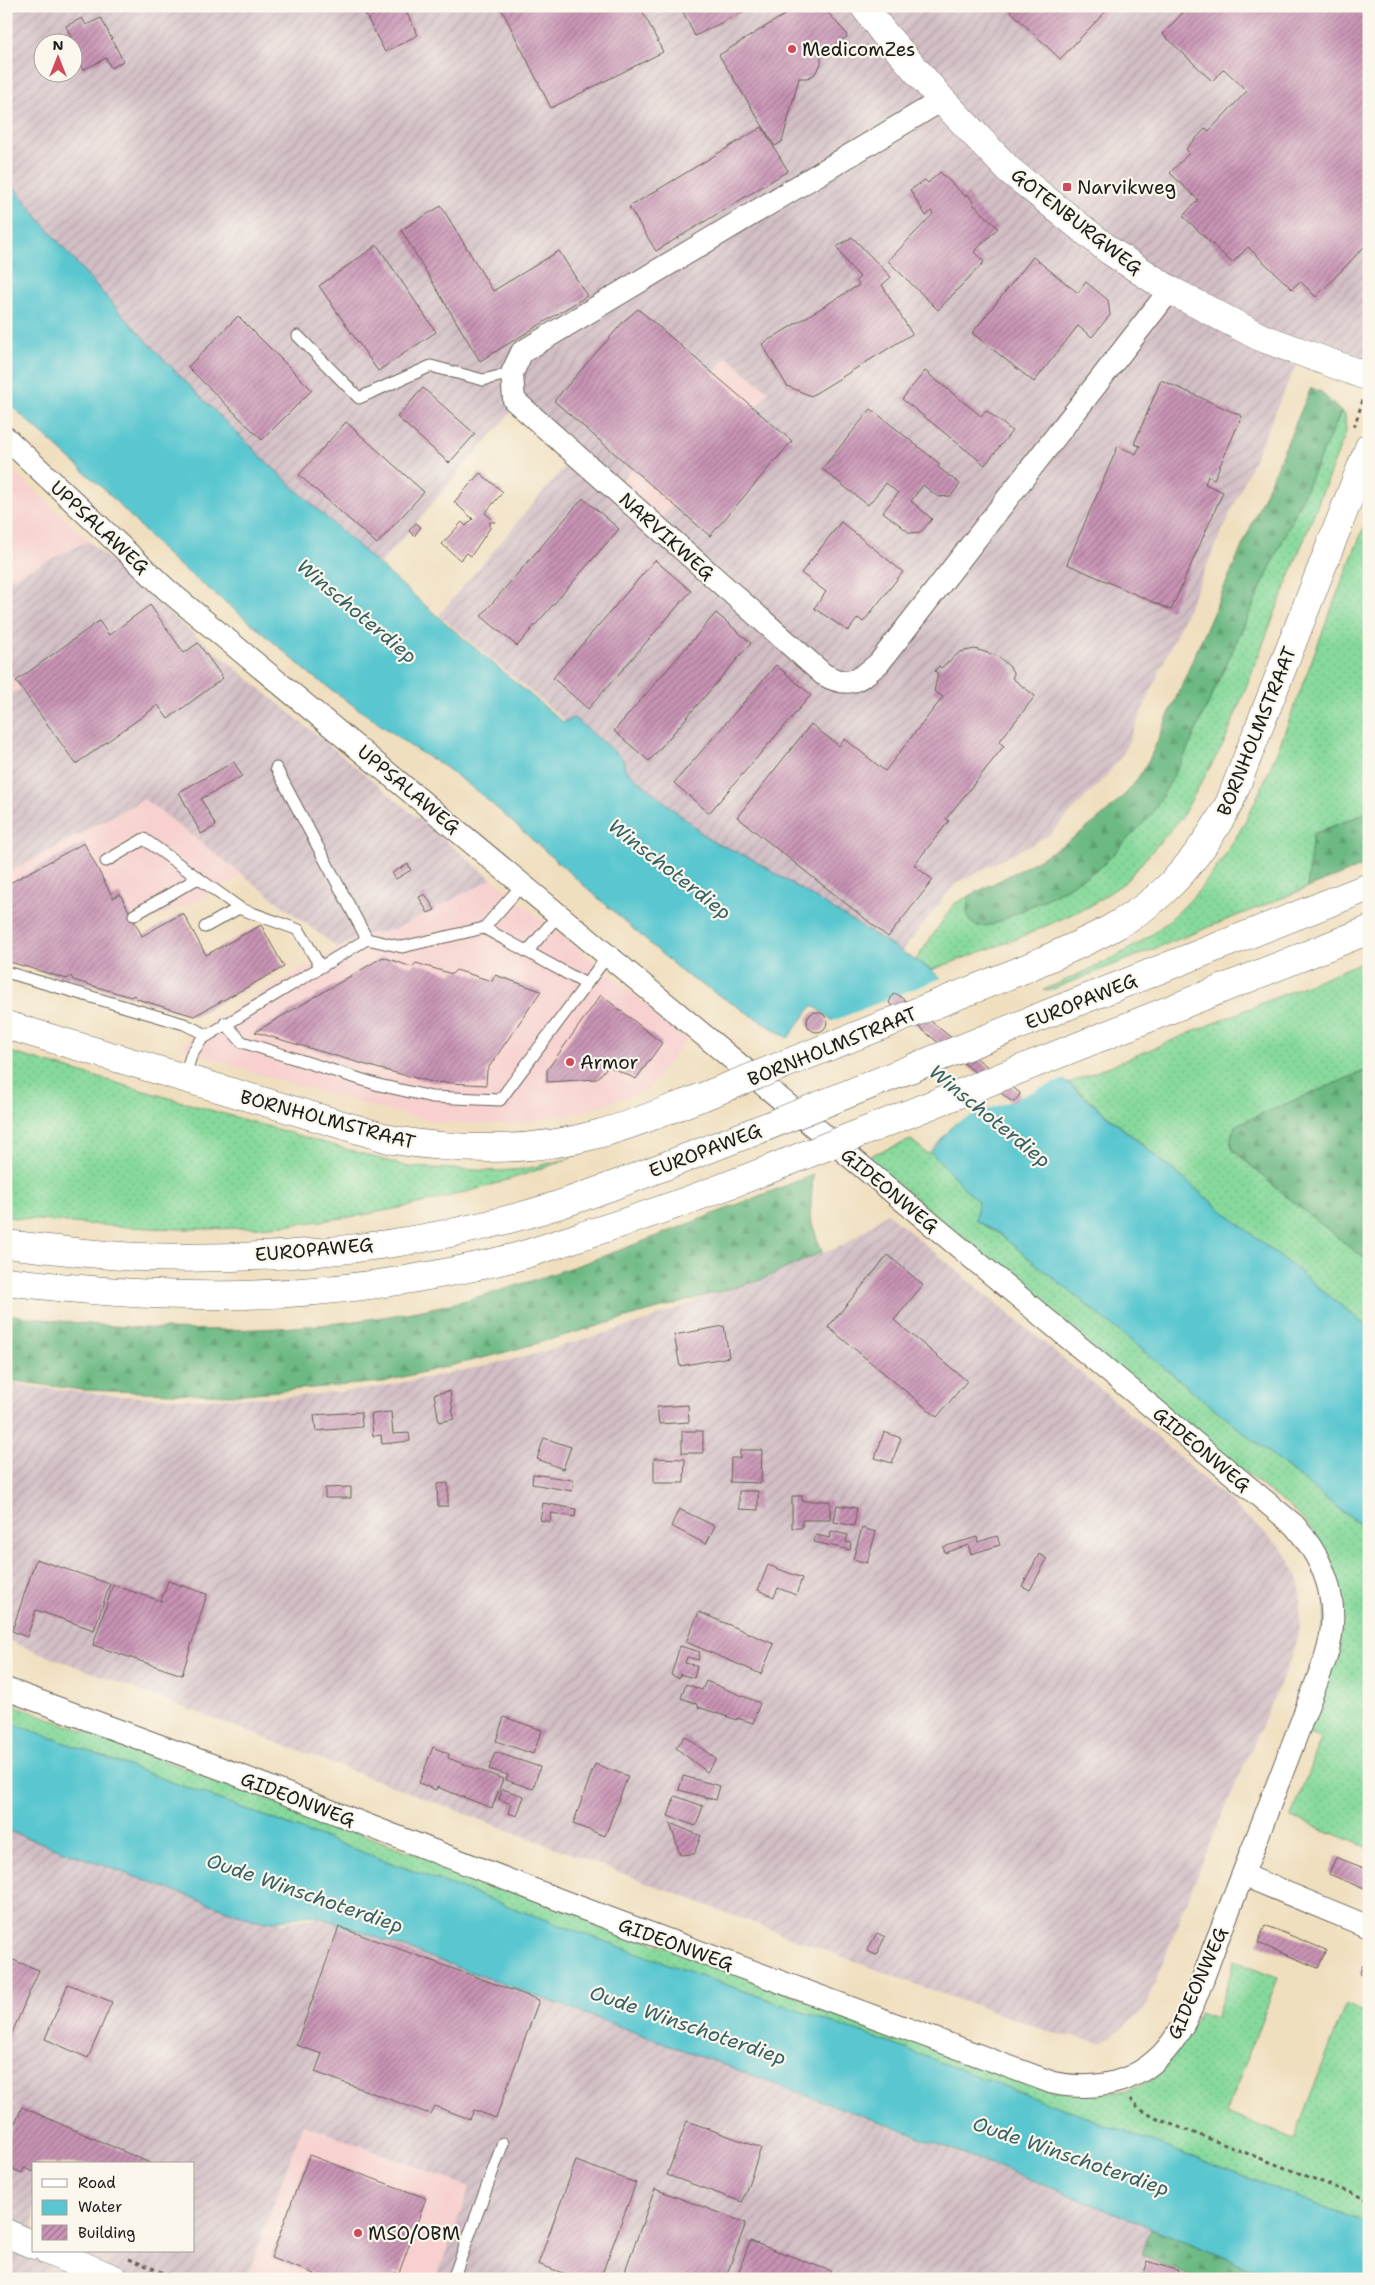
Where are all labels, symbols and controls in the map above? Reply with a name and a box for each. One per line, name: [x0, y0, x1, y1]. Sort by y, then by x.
north arrow: [32, 32, 82, 82]
text: N: [52, 36, 64, 54]
place label: MedicomZes: [802, 37, 916, 62]
marker: MedicomZes: [786, 43, 798, 55]
street label: GOTENBURGWEG: [1006, 162, 1147, 280]
place label: Narvikweg: [1077, 175, 1176, 200]
marker: Narvikweg: [1061, 181, 1073, 193]
street label: UPPSALAWEG: [45, 475, 154, 580]
street label: NARVIKWEG: [614, 487, 720, 586]
water label: Winschoterdiep: [291, 553, 423, 669]
street label: BORNHOLMSTRAAT: [1211, 643, 1302, 820]
street label: UPPSALAWEG: [352, 739, 465, 840]
water label: Winschoterdiep: [603, 813, 737, 925]
street label: EUROPAWEG: [1021, 968, 1141, 1035]
street label: BORNHOLMSTRAAT: [744, 1001, 921, 1092]
place label: Armor: [580, 1050, 638, 1075]
marker: Armor: [564, 1056, 576, 1068]
water label: Winschoterdiep: [924, 1059, 1056, 1173]
street label: BORNHOLMSTRAAT: [237, 1084, 419, 1155]
street label: EUROPAWEG: [645, 1118, 765, 1183]
street label: GIDEONWEG: [836, 1142, 944, 1239]
street label: EUROPAWEG: [254, 1232, 374, 1267]
street label: GIDEONWEG: [1148, 1401, 1256, 1498]
street label: GIDEONWEG: [237, 1766, 358, 1833]
water label: Oude Winschoterdiep: [203, 1847, 407, 1939]
street label: GIDEONWEG: [615, 1912, 737, 1977]
street label: GIDEONWEG: [1162, 1923, 1233, 2043]
water label: Oude Winschoterdiep: [586, 1979, 790, 2071]
water label: Oude Winschoterdiep: [969, 2110, 1173, 2202]
legend: [32, 2162, 195, 2252]
text: Road: [78, 2173, 116, 2193]
text: Water: [78, 2197, 122, 2217]
place label: MSO/OBM: [368, 2221, 460, 2246]
text: Building: [78, 2223, 135, 2243]
marker: MSO/OBM: [352, 2227, 364, 2239]

